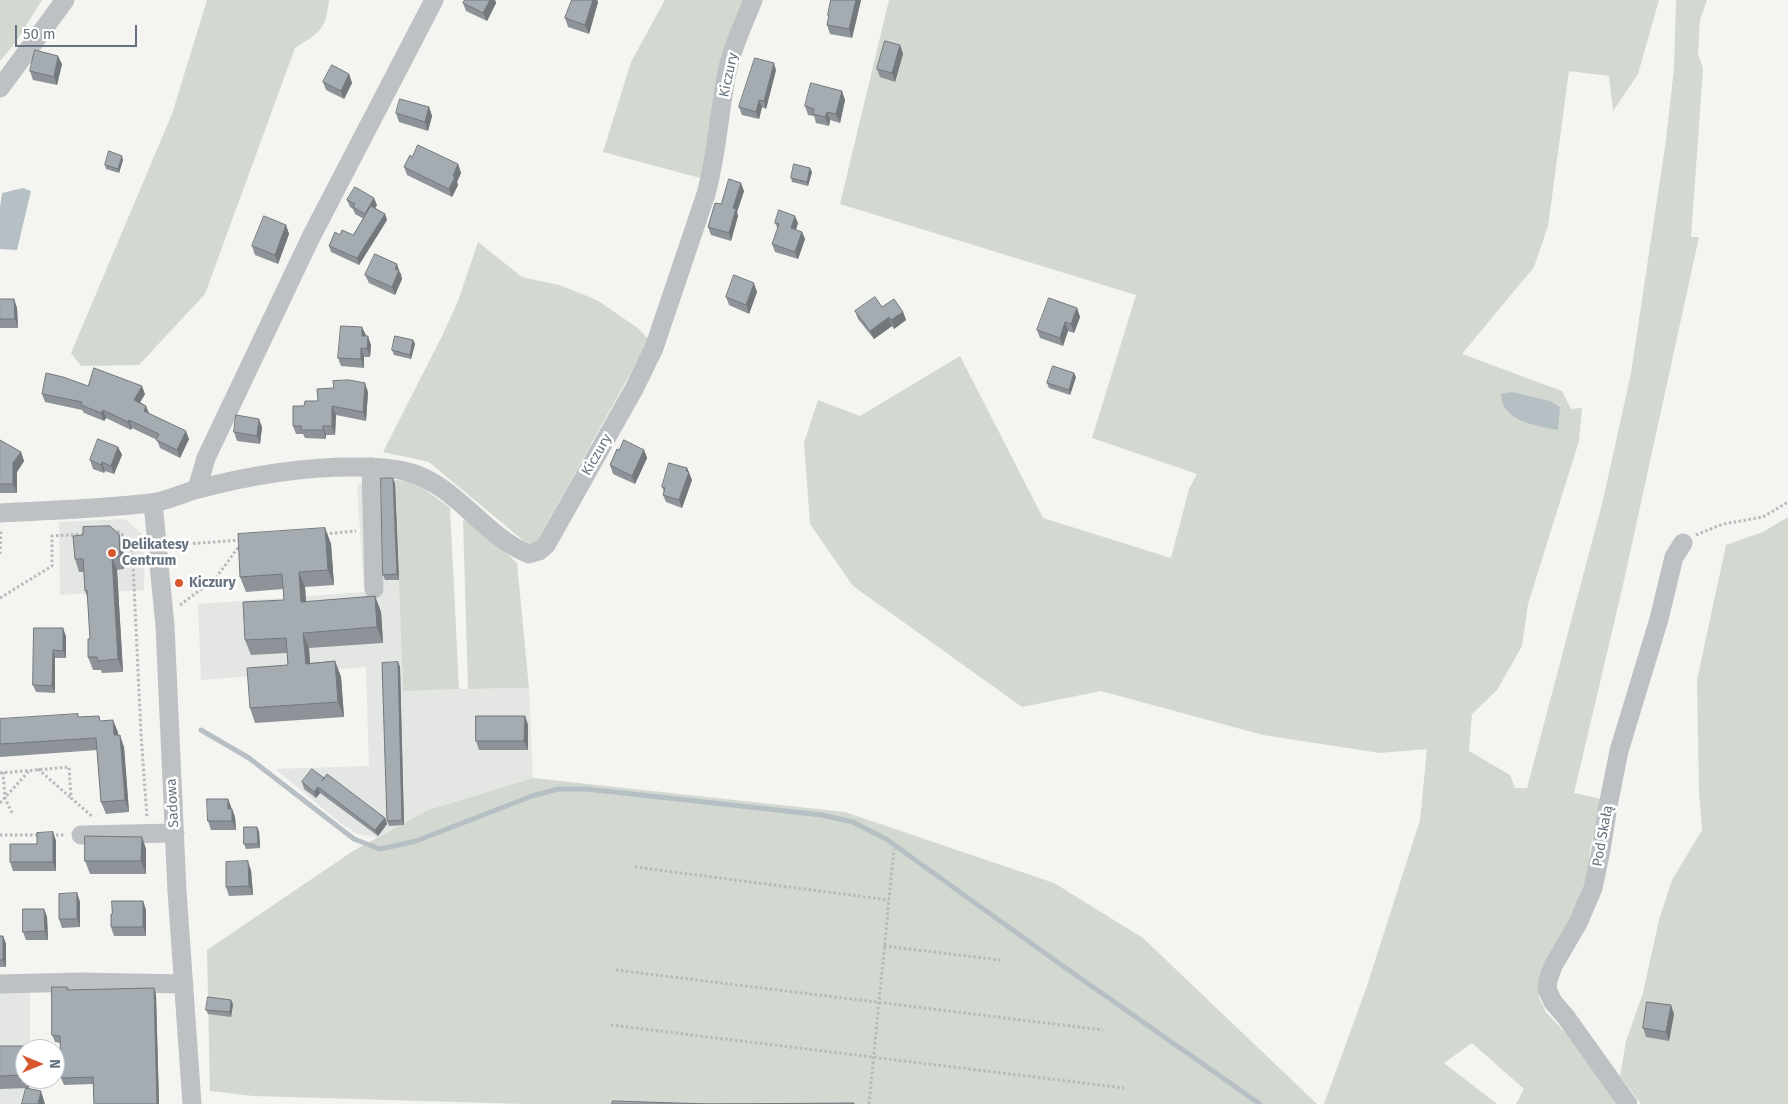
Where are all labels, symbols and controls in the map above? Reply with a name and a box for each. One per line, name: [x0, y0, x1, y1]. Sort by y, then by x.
scale bar: [18, 15, 140, 47]
text: 50 m: [23, 25, 56, 43]
street label: Kiczury: [716, 51, 742, 99]
street label: Kiczury: [578, 431, 616, 479]
place label: Delikatesy Centrum: [122, 537, 189, 570]
marker: Delikatesy Centrum: [106, 547, 118, 559]
place label: Kiczury: [189, 575, 236, 591]
marker: Kiczury: [173, 577, 185, 589]
street label: Sadowa: [163, 778, 183, 828]
street label: Pod Skałą: [1589, 804, 1617, 868]
north arrow: [15, 1039, 65, 1089]
text: N: [46, 1059, 63, 1069]

